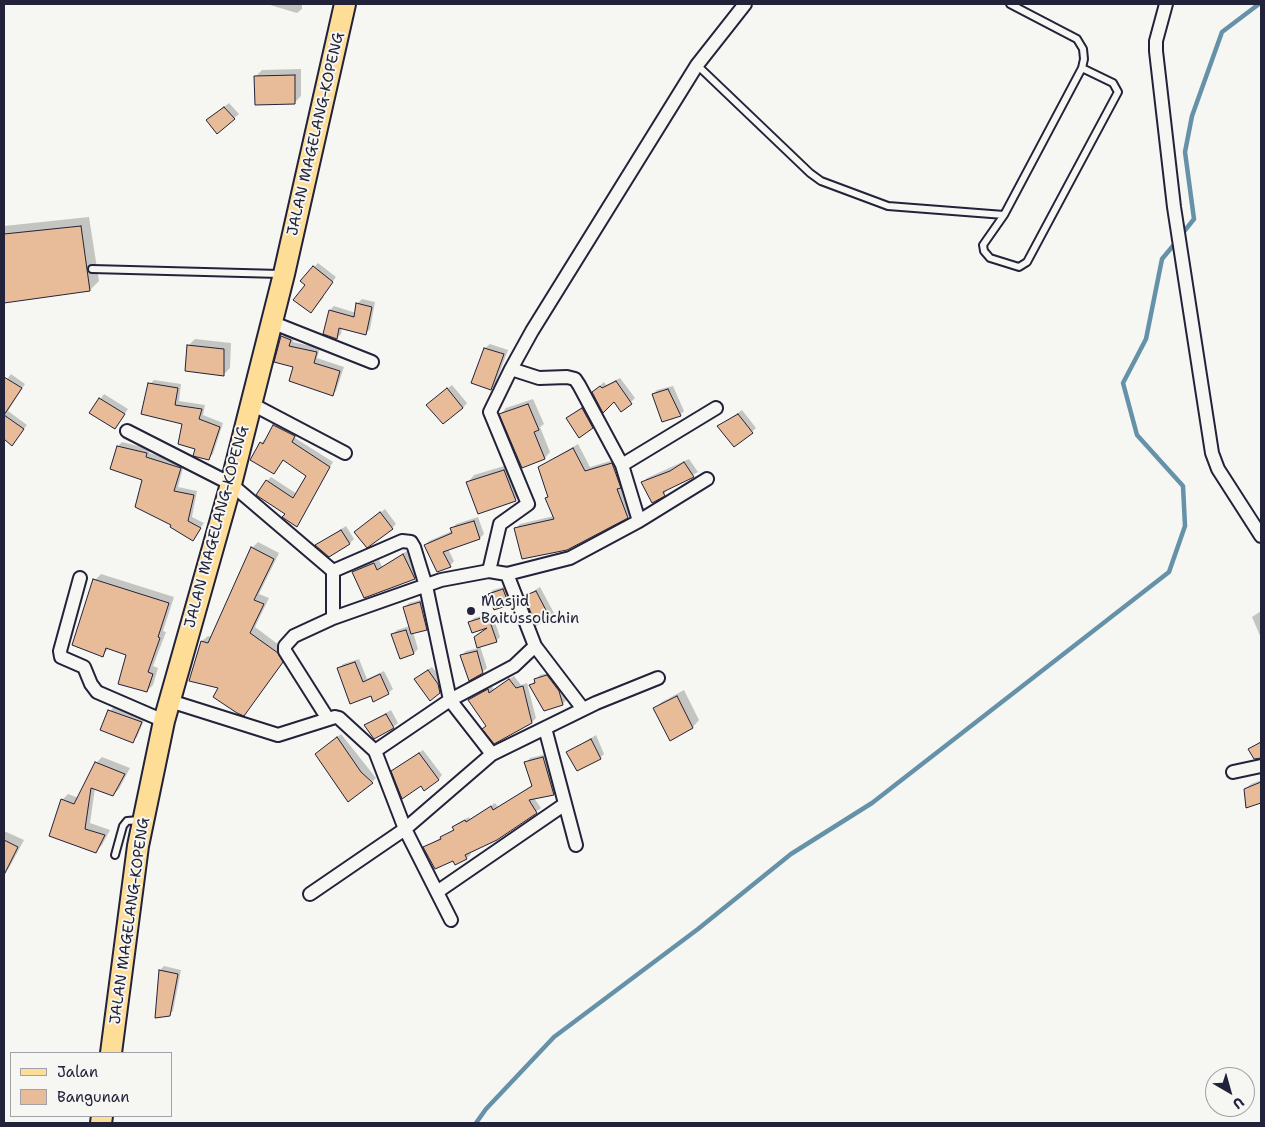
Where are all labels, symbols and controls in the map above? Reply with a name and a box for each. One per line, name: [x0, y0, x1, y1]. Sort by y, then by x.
street label: JALAN MAGELANG-KOPENG: [284, 30, 348, 238]
street label: JALAN MAGELANG-KOPENG: [181, 424, 253, 630]
place label: Masjid Baitussolichin: [481, 593, 579, 628]
marker: Masjid Baitussolichin: [465, 605, 477, 617]
street label: JALAN MAGELANG-KOPENG: [107, 817, 153, 1025]
legend: [10, 1052, 172, 1117]
text: Jalan: [57, 1062, 98, 1082]
north arrow: [1205, 1067, 1255, 1117]
text: Bangunan: [57, 1087, 129, 1107]
text: U: [1229, 1093, 1248, 1113]

